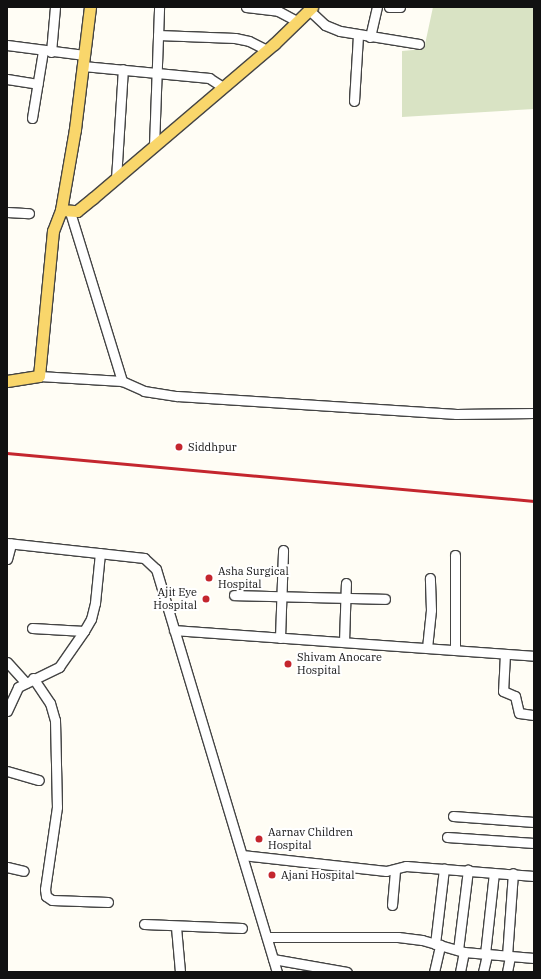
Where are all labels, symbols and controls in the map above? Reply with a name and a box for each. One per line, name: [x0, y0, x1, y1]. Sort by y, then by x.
place label: Siddhpur: [188, 440, 237, 454]
marker: Siddhpur: [173, 441, 185, 453]
place label: Asha Surgical Hospital: [218, 565, 289, 591]
marker: Asha Surgical Hospital: [203, 572, 215, 584]
place label: Ajit Eye Hospital: [153, 586, 197, 612]
marker: Ajit Eye Hospital: [200, 593, 212, 605]
place label: Shivam Anocare Hospital: [297, 651, 382, 677]
marker: Shivam Anocare Hospital: [282, 658, 294, 670]
place label: Aarnav Children Hospital: [268, 826, 353, 852]
marker: Aarnav Children Hospital: [253, 833, 265, 845]
place label: Ajani Hospital: [281, 868, 355, 882]
marker: Ajani Hospital: [266, 869, 278, 881]

